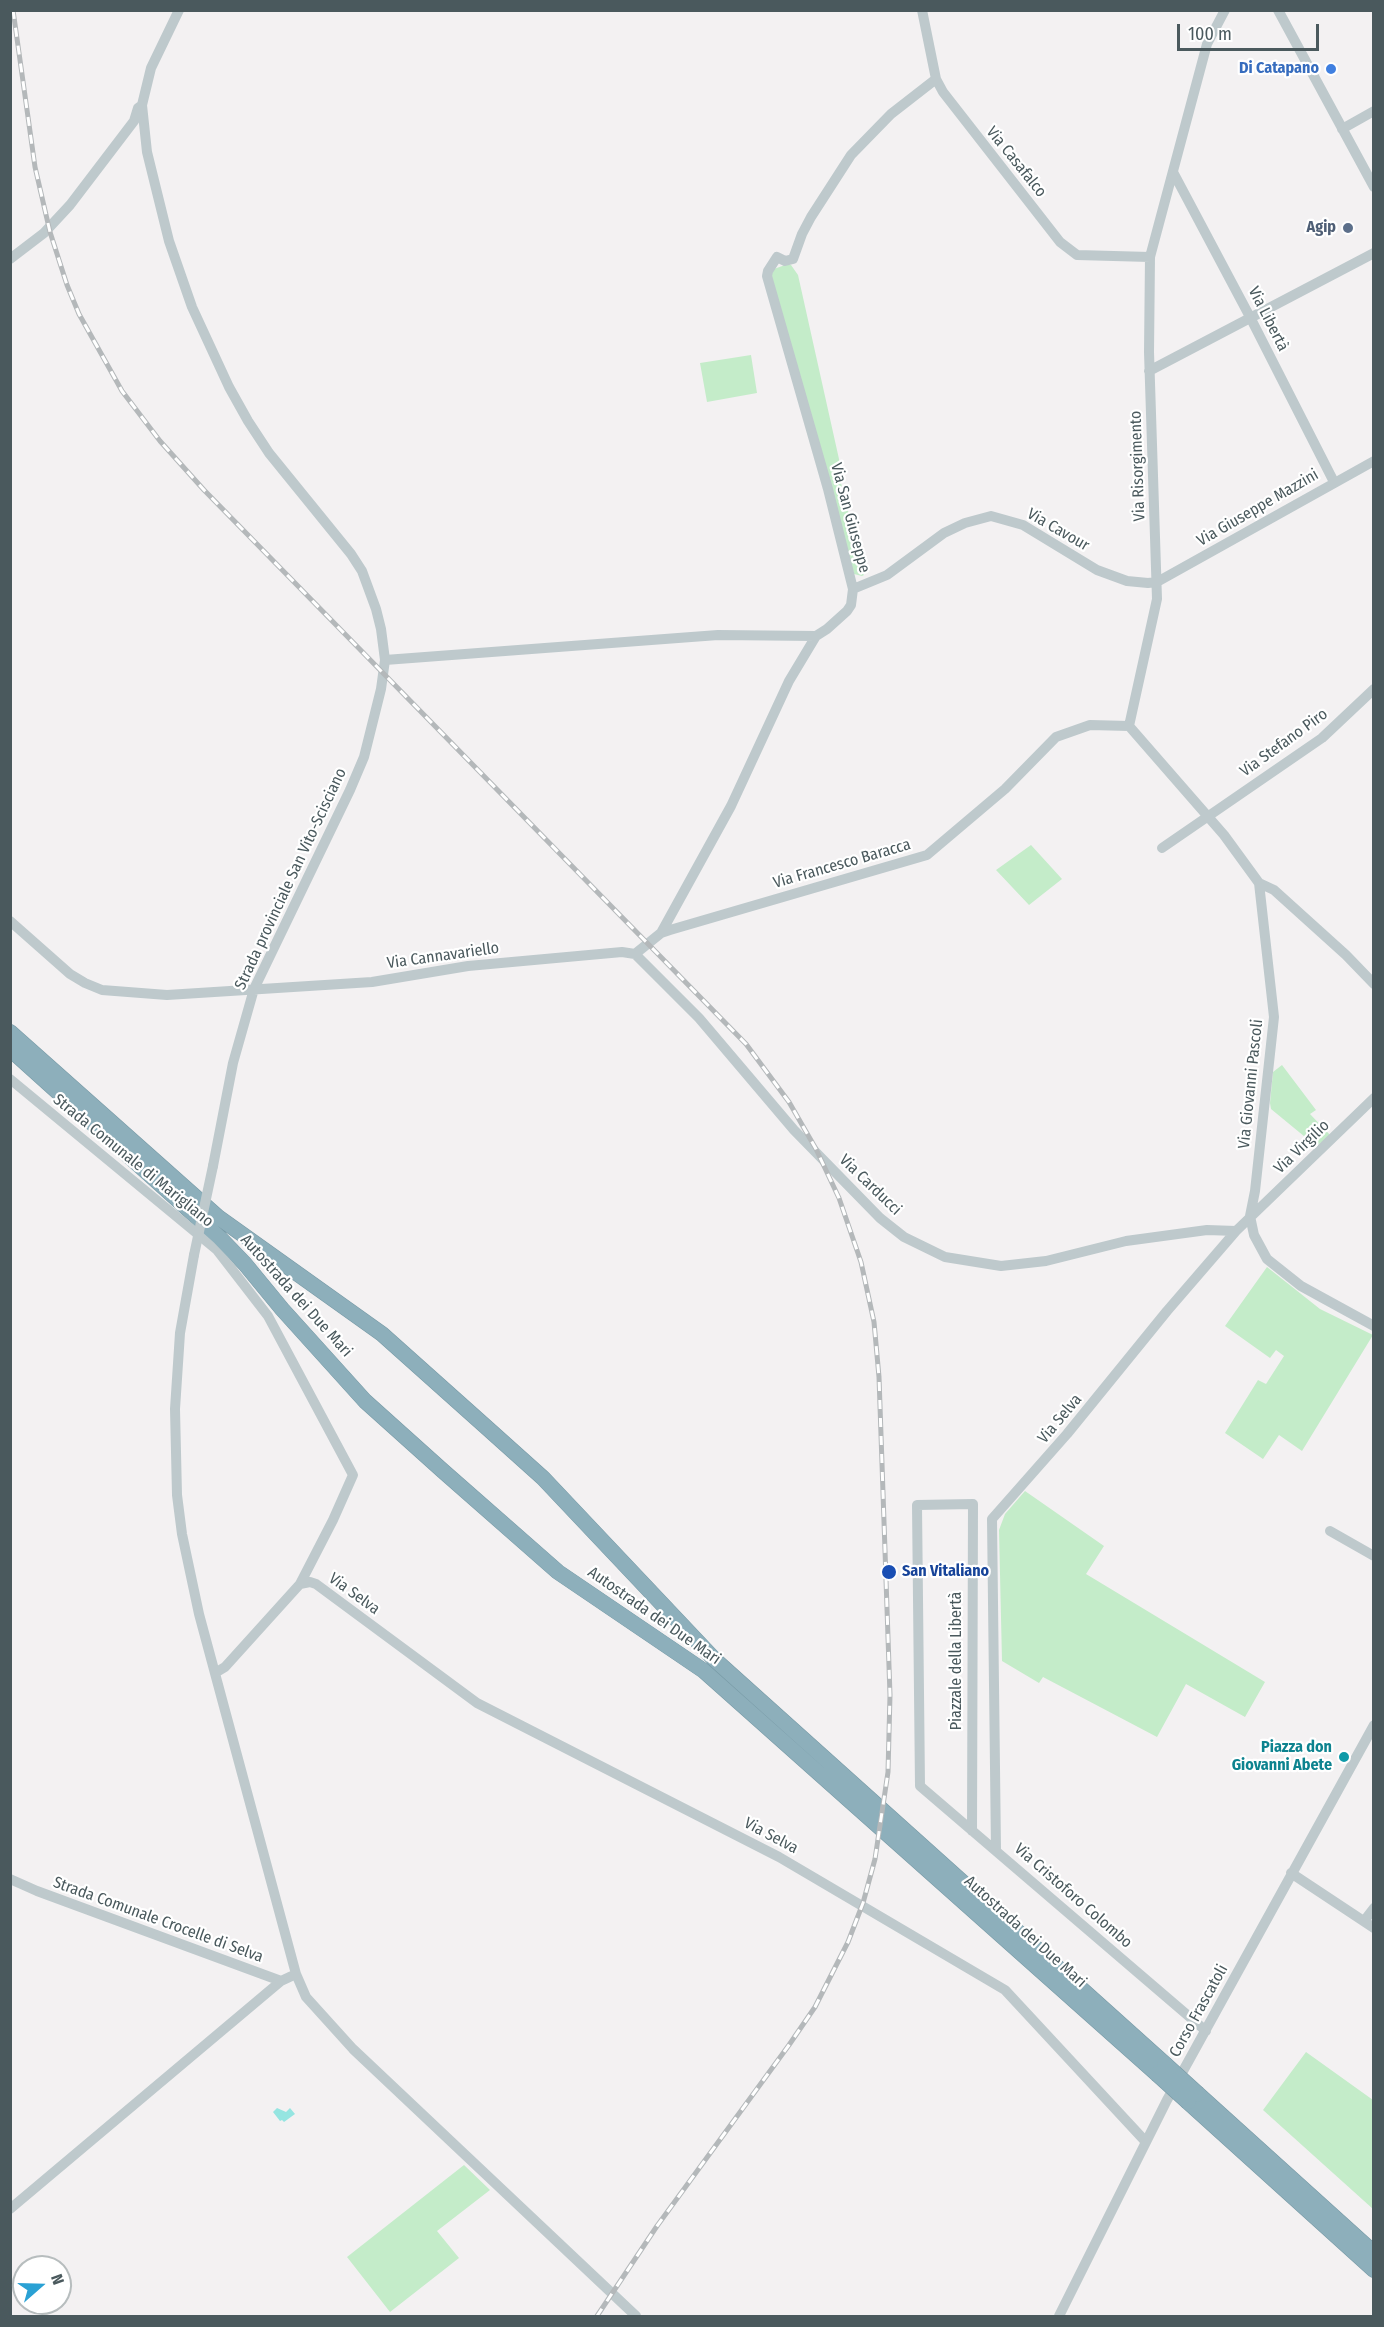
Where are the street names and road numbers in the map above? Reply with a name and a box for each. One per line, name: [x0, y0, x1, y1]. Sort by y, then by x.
street label: Via Casafalco: [982, 123, 1050, 201]
street label: Via Libertà: [1244, 284, 1292, 354]
street label: Via Risorgimento: [1126, 410, 1150, 522]
street label: Via San Giuseppe: [826, 461, 874, 575]
street label: Via Giuseppe Mazzini: [1194, 465, 1322, 551]
street label: Via Cavour: [1023, 504, 1093, 556]
street label: Via Stefano Piro: [1236, 705, 1332, 781]
street label: Strada provinciale San Vito-Scisciano: [231, 765, 351, 993]
street label: Via Francesco Baracca: [771, 835, 913, 893]
street label: Via Cannavariello: [386, 939, 500, 973]
street label: Via Giovanni Pascoli: [1235, 1018, 1267, 1150]
street label: Strada Comunale di Marigliano: [49, 1090, 217, 1232]
street label: Via Virgilio: [1270, 1116, 1334, 1178]
street label: Via Carducci: [835, 1151, 905, 1219]
street label: Autostrada dei Due Mari: [236, 1231, 356, 1361]
street label: Via Selva: [1034, 1390, 1086, 1448]
street label: Autostrada dei Due Mari: [584, 1563, 724, 1669]
street label: Via Selva: [325, 1569, 383, 1619]
street label: Piazzale della Libertà: [947, 1592, 967, 1730]
street label: Via Selva: [741, 1814, 801, 1858]
street label: Via Cristoforo Colombo: [1010, 1840, 1136, 1952]
street label: Autostrada dei Due Mari: [960, 1872, 1090, 1992]
street label: Strada Comunale Crocelle di Selva: [50, 1873, 266, 1967]
street label: Corso Frascatoli: [1166, 1961, 1232, 2061]

